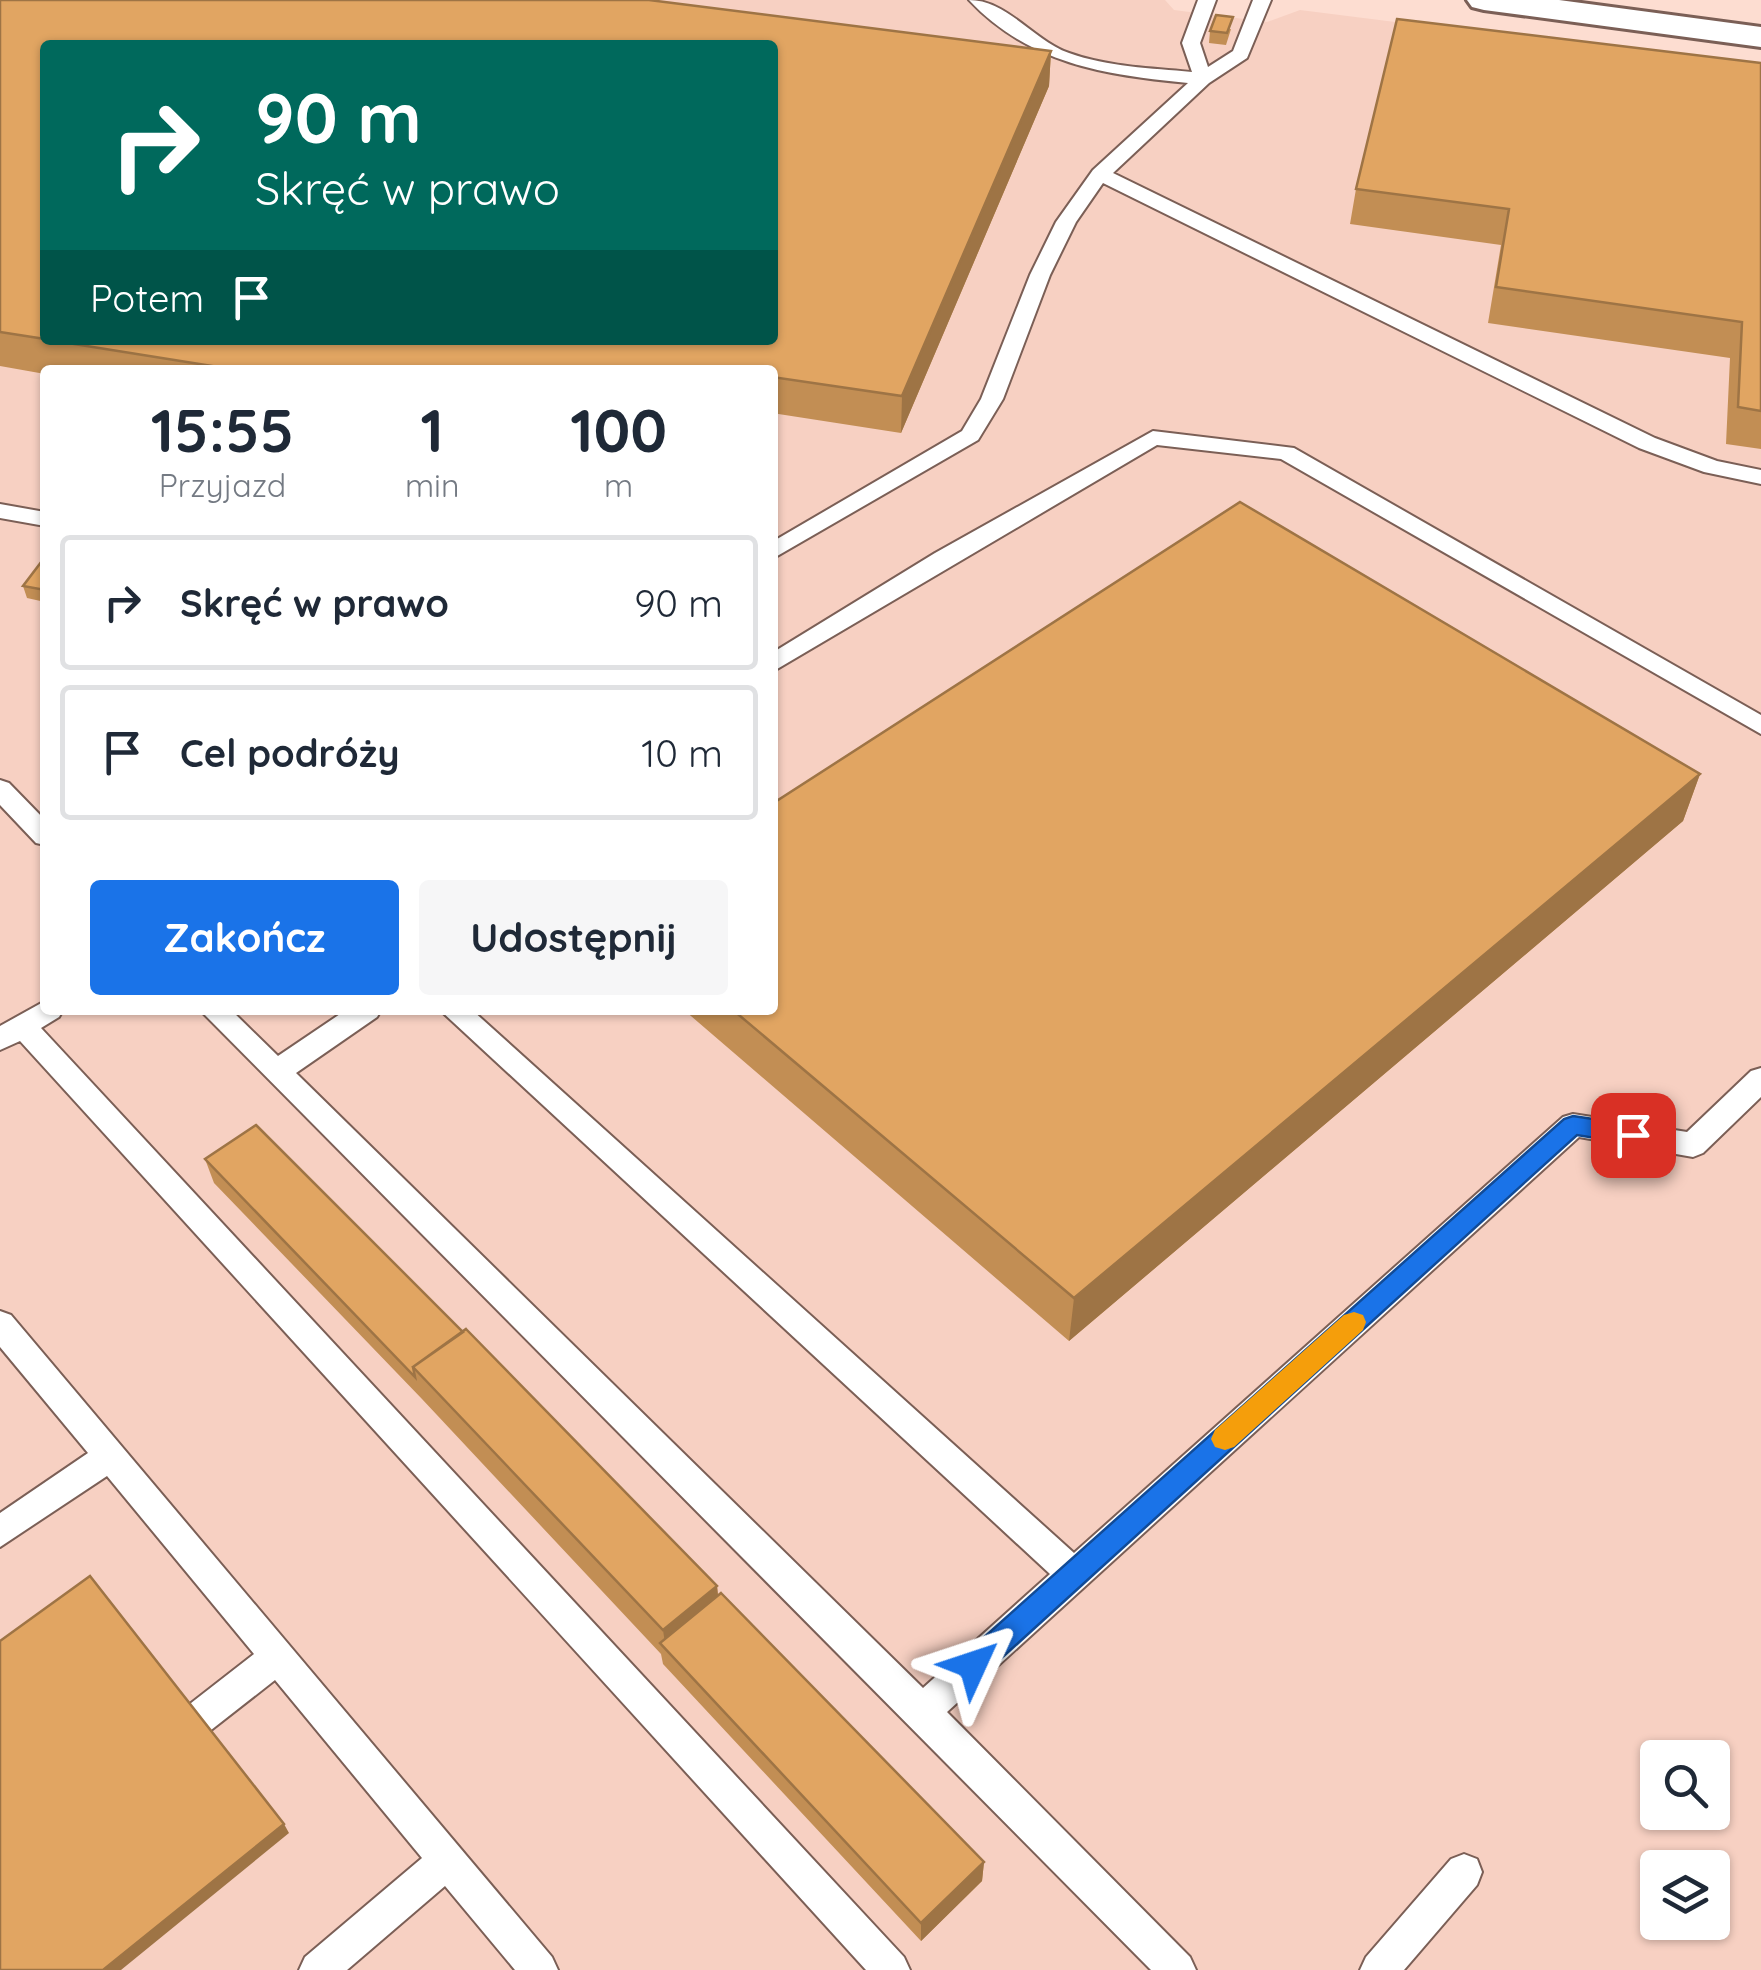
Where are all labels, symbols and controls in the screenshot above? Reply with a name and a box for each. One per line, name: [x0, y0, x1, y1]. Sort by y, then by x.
text: 90 m: [255, 73, 422, 161]
icon: right: [90, 80, 220, 210]
text: Skręć w prawo: [255, 160, 560, 216]
icon: arrive: [224, 270, 279, 325]
text: Potem: [90, 274, 204, 322]
text: 15:55: [151, 392, 294, 467]
text: 1: [421, 392, 444, 467]
text: 100: [570, 392, 667, 467]
text: Przyjazd: [159, 465, 286, 505]
text: min: [405, 465, 459, 505]
text: m: [604, 465, 633, 505]
icon: right: [95, 575, 150, 630]
text: Skręć w prawo: [180, 579, 449, 627]
text: 90 m: [634, 579, 723, 627]
icon: arrive: [95, 725, 150, 780]
text: Cel podróży: [180, 729, 400, 777]
text: 10 m: [641, 729, 723, 777]
button: Zakończ: [90, 880, 399, 995]
button: Udostępnij: [419, 880, 728, 995]
pin: [1591, 1093, 1676, 1178]
icon: arrive: [1606, 1108, 1661, 1163]
position arrow: [921, 1613, 1025, 1717]
map controls: [1640, 1740, 1730, 1940]
button: search: [1640, 1740, 1730, 1830]
button: layers: [1640, 1850, 1730, 1940]

